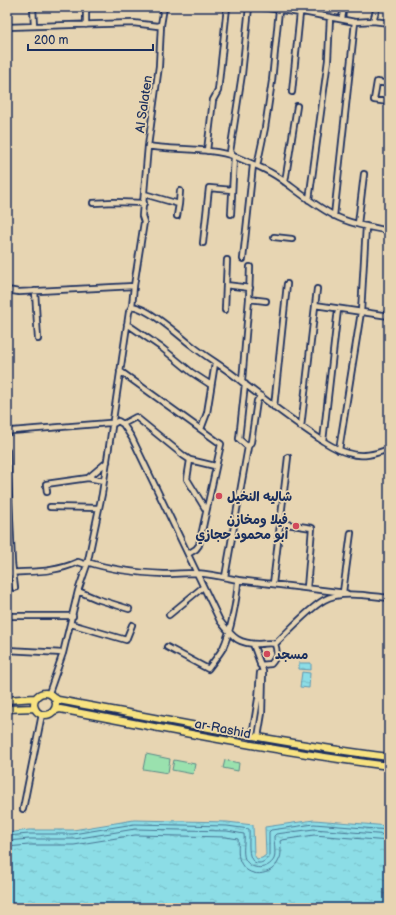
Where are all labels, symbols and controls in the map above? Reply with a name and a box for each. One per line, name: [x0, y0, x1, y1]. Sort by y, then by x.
scale bar: [28, 26, 153, 52]
text: 200 m: [34, 33, 68, 48]
street label: Al Salaten: [132, 74, 156, 134]
place label: شاليه النخيل: [227, 489, 292, 505]
marker: شاليه النخيل: [214, 491, 224, 501]
place label: فيلا ومخازن أبو محمود حجازي: [196, 512, 289, 545]
marker: فيلا ومخازن أبو محمود حجازي: [291, 521, 301, 531]
place label: مسجد: [275, 647, 308, 663]
marker: مسجد: [262, 649, 272, 659]
street label: ar-Rashid: [193, 716, 252, 742]

